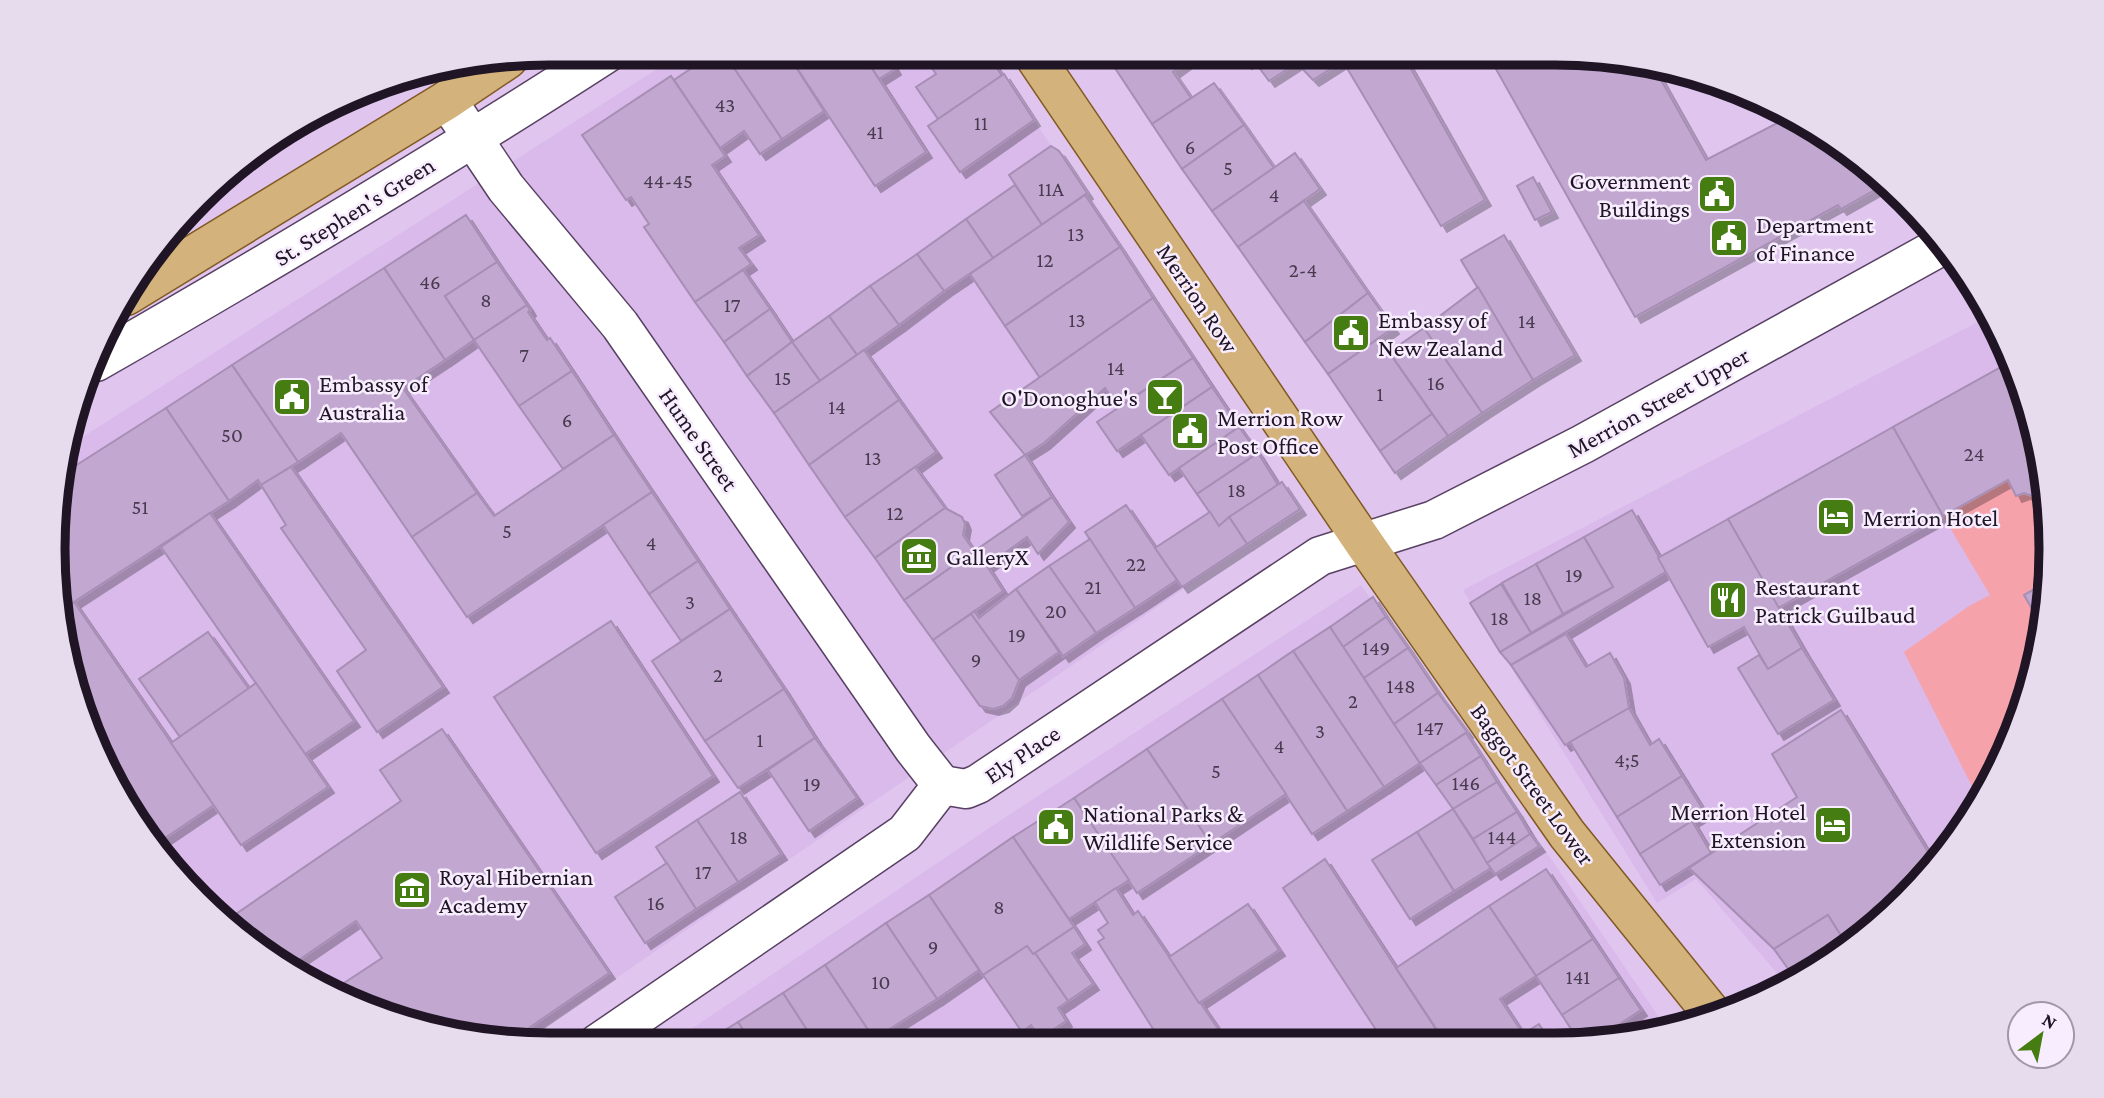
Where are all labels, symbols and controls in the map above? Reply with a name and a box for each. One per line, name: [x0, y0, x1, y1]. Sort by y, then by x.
house number: 43: [715, 93, 735, 117]
house number: 11: [974, 111, 988, 135]
house number: 41: [866, 120, 884, 144]
house number: 6: [1185, 135, 1195, 159]
street label: St. Stephen's Green: [269, 151, 439, 271]
house number: 5: [1223, 156, 1233, 180]
place label: Government Buildings: [1569, 167, 1691, 222]
house number: 44-45: [643, 169, 693, 193]
public building icon: Government Buildings: [1696, 173, 1738, 215]
house number: 11A: [1038, 177, 1064, 201]
house number: 4: [1269, 183, 1279, 207]
place label: Department of Finance: [1756, 211, 1874, 266]
public building icon: Department of Finance: [1708, 217, 1750, 259]
house number: 13: [1068, 222, 1084, 246]
street label: Merrion Row: [1152, 238, 1245, 358]
house number: 12: [1037, 248, 1053, 272]
house number: 2-4: [1289, 258, 1317, 282]
house number: 46: [419, 270, 441, 294]
house number: 8: [480, 288, 492, 312]
house number: 17: [724, 293, 741, 317]
place label: Embassy of New Zealand: [1378, 306, 1504, 361]
house number: 13: [1069, 308, 1085, 332]
house number: 14: [1518, 309, 1536, 333]
public building icon: Embassy of New Zealand: [1330, 312, 1372, 354]
street label: Merrion Street Upper: [1562, 341, 1754, 463]
house number: 7: [519, 343, 529, 367]
house number: 14: [1107, 356, 1125, 380]
house number: 15: [775, 366, 791, 390]
place label: Embassy of Australia: [319, 370, 430, 425]
house number: 16: [1427, 371, 1445, 395]
public building icon: Embassy of Australia: [271, 376, 313, 418]
bar icon: O'Donoghue's: [1144, 376, 1186, 418]
street label: Hume Street: [654, 382, 745, 496]
house number: 1: [1377, 382, 1384, 406]
place label: O'Donoghue's: [1001, 384, 1138, 411]
house number: 14: [828, 395, 846, 419]
place label: Merrion Row Post Office: [1217, 404, 1343, 459]
house number: 6: [562, 408, 572, 432]
public building icon: Merrion Row Post Office: [1169, 410, 1211, 452]
house number: 50: [221, 423, 243, 447]
house number: 24: [1964, 442, 1984, 466]
house number: 13: [865, 446, 881, 470]
house number: 18: [1228, 478, 1246, 502]
house number: 51: [132, 495, 148, 519]
hotel icon: Merrion Hotel: [1815, 496, 1857, 538]
house number: 12: [887, 501, 903, 525]
place label: Merrion Hotel: [1863, 504, 1998, 531]
house number: 5: [502, 519, 512, 543]
house number: 4: [646, 531, 656, 555]
museum icon: GalleryX: [898, 535, 940, 577]
place label: GalleryX: [946, 543, 1029, 570]
house number: 22: [1126, 552, 1146, 576]
house number: 19: [1565, 563, 1583, 587]
place label: Restaurant Patrick Guilbaud: [1755, 573, 1916, 628]
house number: 21: [1085, 575, 1102, 599]
restaurant icon: Restaurant Patrick Guilbaud: [1707, 579, 1749, 621]
house number: 18: [1524, 586, 1542, 610]
house number: 3: [685, 590, 695, 614]
house number: 20: [1045, 599, 1067, 623]
house number: 18: [1491, 606, 1509, 630]
house number: 19: [1008, 623, 1026, 647]
house number: 149: [1362, 636, 1390, 660]
house number: 9: [971, 648, 981, 672]
house number: 2: [713, 663, 723, 687]
house number: 148: [1387, 674, 1416, 698]
house number: 2: [1348, 689, 1358, 713]
street label: Baggot Street Lower: [1465, 698, 1601, 870]
house number: 147: [1417, 716, 1444, 740]
street label: Ely Place: [979, 719, 1065, 789]
house number: 3: [1315, 719, 1325, 743]
house number: 1: [757, 728, 764, 752]
house number: 4: [1274, 734, 1284, 758]
house number: 4;5: [1614, 748, 1640, 772]
house number: 5: [1211, 759, 1221, 783]
house number: 146: [1452, 771, 1480, 795]
house number: 19: [803, 772, 821, 796]
place label: Merrion Hotel Extension: [1671, 798, 1806, 853]
place label: National Parks & Wildlife Service: [1083, 800, 1244, 855]
hotel icon: Merrion Hotel Extension: [1812, 804, 1854, 846]
public building icon: National Parks & Wildlife Service: [1035, 806, 1077, 848]
house number: 18: [730, 825, 748, 849]
house number: 144: [1488, 825, 1516, 849]
house number: 17: [695, 860, 712, 884]
place label: Royal Hibernian Academy: [439, 863, 593, 918]
museum icon: Royal Hibernian Academy: [391, 869, 433, 911]
house number: 16: [647, 891, 665, 915]
house number: 8: [993, 895, 1005, 919]
house number: 9: [928, 935, 938, 959]
house number: 141: [1566, 965, 1590, 989]
house number: 10: [872, 970, 890, 994]
north arrow: [2006, 1000, 2076, 1070]
text: N: [2039, 1009, 2061, 1033]

